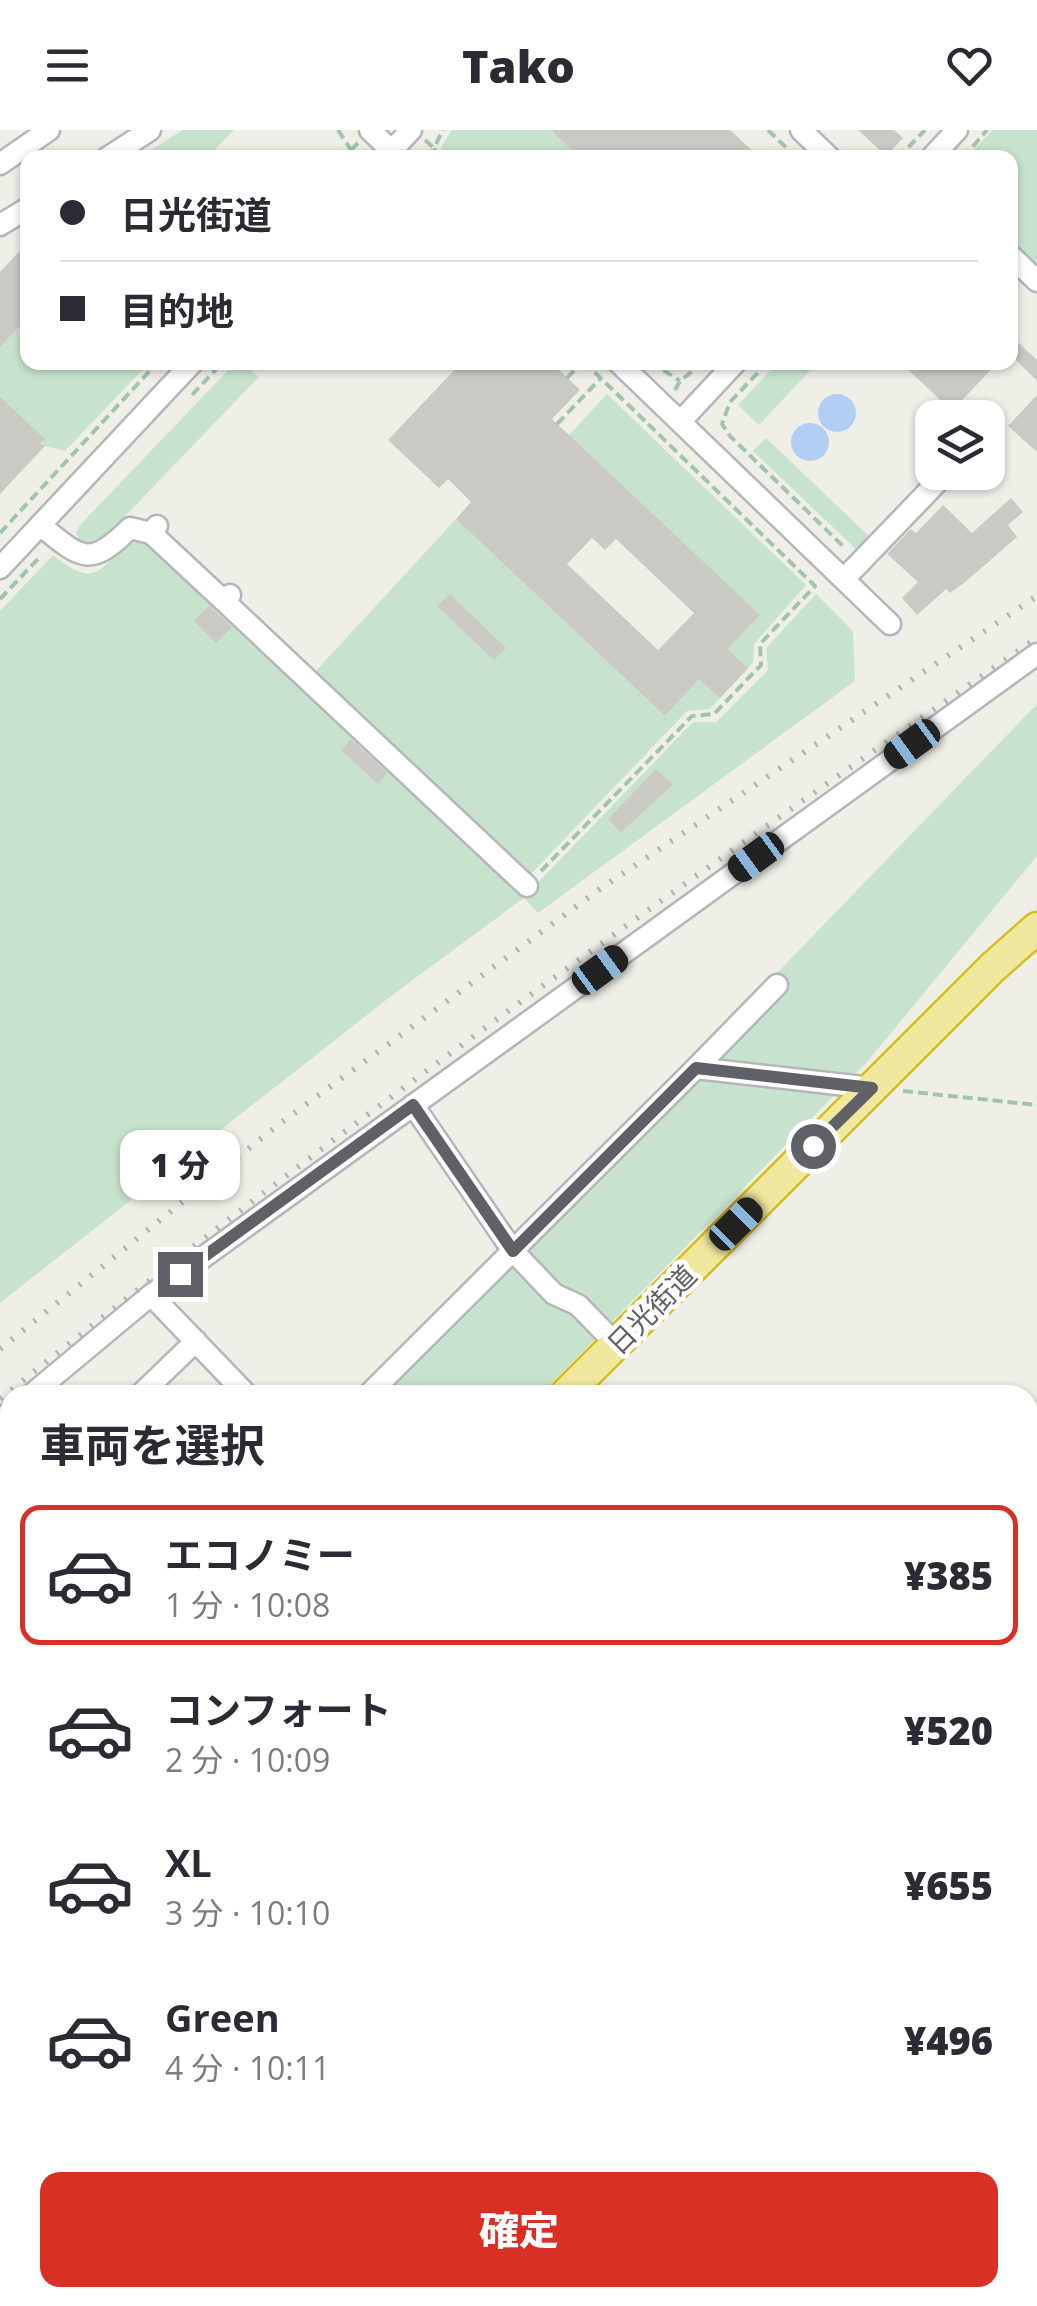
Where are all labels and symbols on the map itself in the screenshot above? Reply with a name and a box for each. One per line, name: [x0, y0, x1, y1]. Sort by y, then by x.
car: [879, 714, 945, 774]
car: [723, 827, 789, 887]
car: [567, 940, 633, 1000]
route start: [791, 1124, 836, 1169]
callout: 1 分: [120, 1129, 240, 1199]
car: [704, 1192, 768, 1256]
route end: [158, 1252, 203, 1297]
street label: 日光街道: [598, 1256, 704, 1362]

